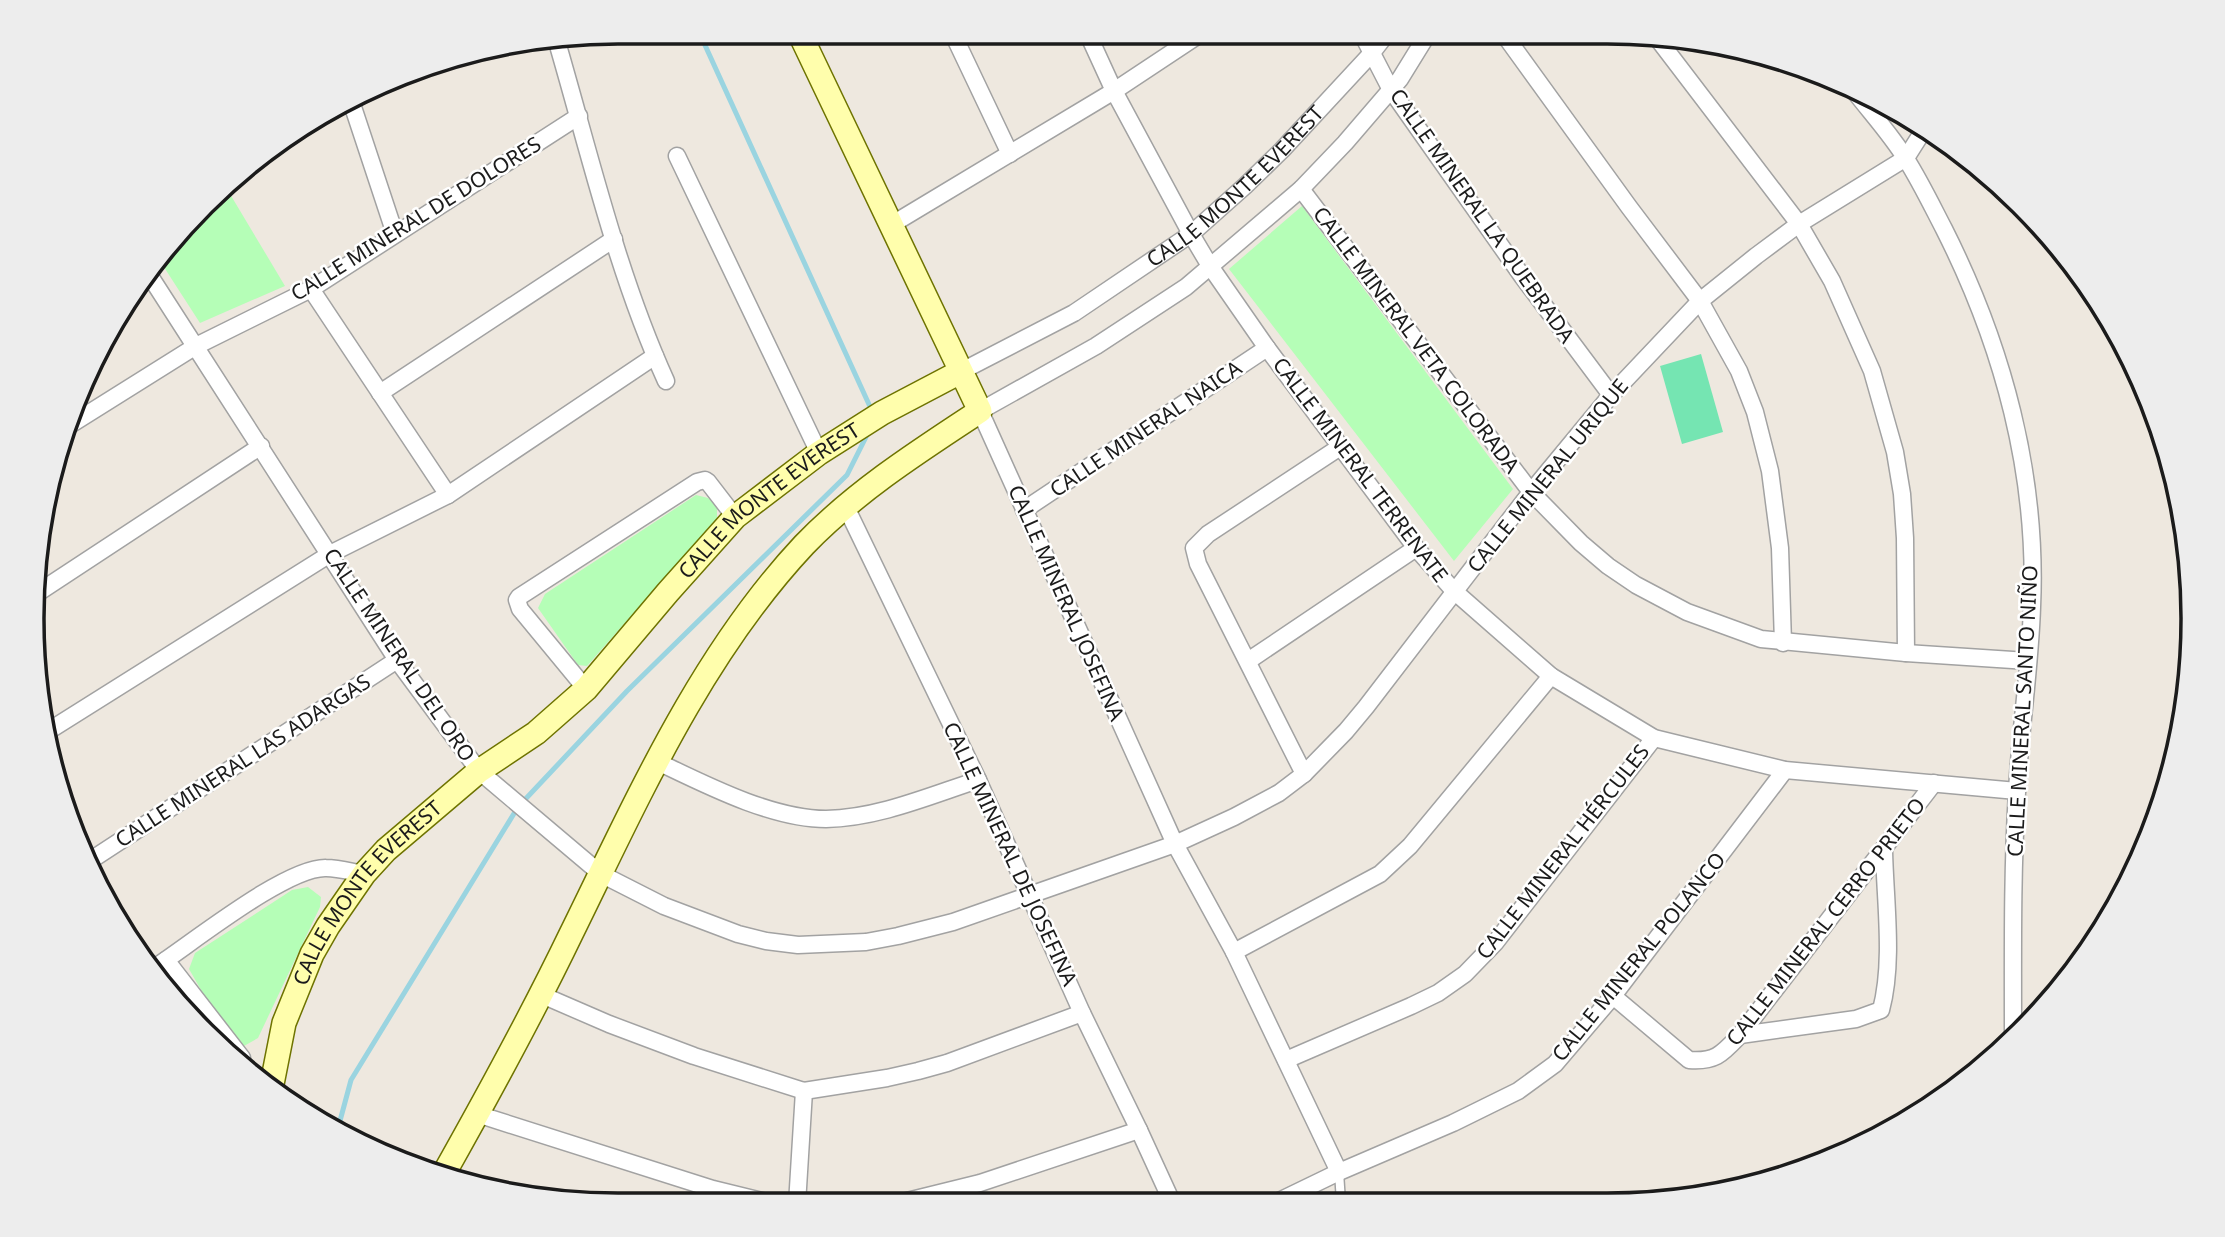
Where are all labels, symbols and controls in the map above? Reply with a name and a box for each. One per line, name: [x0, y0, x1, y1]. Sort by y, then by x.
street label: CALLE MINERAL LA QUEBRADA: [1384, 83, 1582, 349]
street label: CALLE MONTE EVEREST: [1141, 99, 1330, 273]
street label: CALLE MINERAL DE DOLORES: [285, 129, 546, 307]
street label: CALLE MINERAL VETA COLORADA: [1307, 200, 1527, 479]
street label: CALLE MINERAL TERRENATE: [1267, 351, 1455, 588]
street label: CALLE MINERAL NAICA: [1044, 353, 1247, 503]
street label: CALLE MINERAL URIQUE: [1460, 373, 1634, 578]
street label: CALLE MONTE EVEREST: [672, 415, 865, 584]
street label: CALLE MINERAL JOSEFINA: [1002, 480, 1132, 725]
street label: CALLE MINERAL DEL ORO: [318, 542, 482, 767]
street label: CALLE MINERAL SANTO NIÑO: [2000, 564, 2044, 858]
street label: CALLE MINERAL LAS ADARGAS: [109, 667, 375, 853]
street label: CALLE MINERAL DE JOSEFINA: [937, 717, 1085, 990]
street label: CALLE MINERAL HÉRCULES: [1469, 738, 1655, 965]
street label: CALLE MINERAL CERRO PRIETO: [1719, 792, 1931, 1051]
street label: CALLE MONTE EVEREST: [286, 793, 448, 989]
street label: CALLE MINERAL POLANCO: [1545, 846, 1731, 1067]

